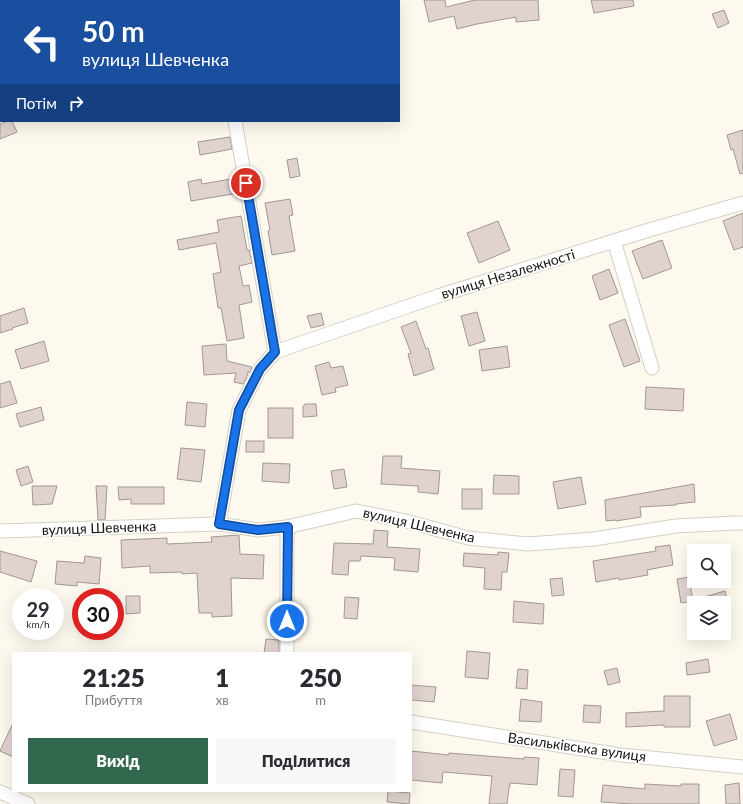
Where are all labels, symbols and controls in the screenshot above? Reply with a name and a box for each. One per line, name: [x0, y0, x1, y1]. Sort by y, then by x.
text: 50 m: [82, 14, 145, 48]
icon: left: [16, 16, 68, 68]
text: вулиця Шевченка: [82, 48, 229, 70]
icon: right: [65, 92, 87, 114]
text: Потім: [16, 94, 57, 112]
pin: [229, 166, 263, 200]
icon: arrive: [235, 172, 257, 194]
street label: вулиця Незалежності: [439, 245, 577, 302]
street label: вулиця Шевченка: [361, 503, 477, 546]
street label: вулиця Шевченка: [42, 517, 156, 538]
map controls: [687, 544, 731, 640]
button: search: [687, 544, 731, 588]
speed limit sign: 30: [72, 588, 124, 640]
button: layers: [687, 596, 731, 640]
text: 29: [26, 597, 50, 621]
position arrow: [266, 600, 308, 642]
text: km/h: [26, 618, 50, 630]
text: 21:25: [83, 663, 145, 692]
text: 1: [215, 663, 229, 692]
text: 250: [300, 663, 341, 692]
text: Прибуття: [85, 692, 142, 708]
text: хв: [216, 692, 229, 708]
text: m: [315, 692, 326, 708]
street label: Васильківська вулиця: [507, 728, 647, 765]
button: Вихід: [28, 738, 208, 784]
button: Поділитися: [216, 738, 396, 784]

